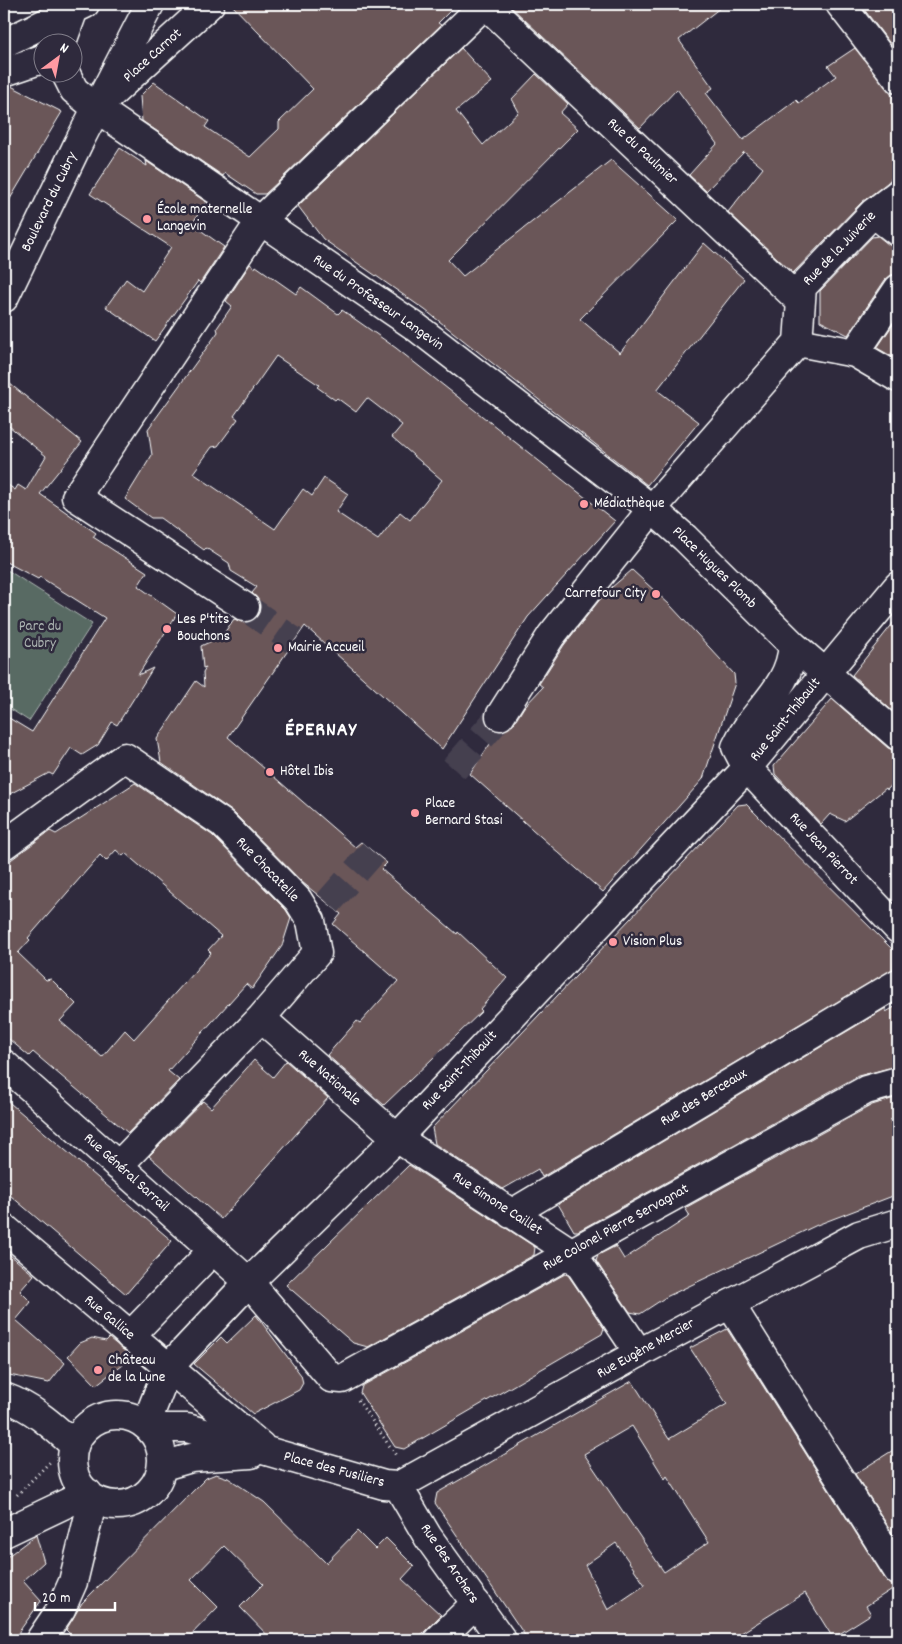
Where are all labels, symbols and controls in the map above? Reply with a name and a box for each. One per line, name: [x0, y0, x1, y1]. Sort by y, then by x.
street label: Place Carnot: [119, 23, 188, 88]
north arrow: [32, 32, 82, 82]
text: N: [56, 38, 72, 59]
street label: Rue du Paulmier: [602, 113, 683, 191]
street label: Boulevard du Cubry: [16, 148, 84, 256]
place label: École maternelle Langevin: [157, 199, 253, 238]
street label: Rue de la Juiverie: [798, 206, 882, 292]
marker: École maternelle Langevin: [141, 213, 153, 225]
street label: Rue du Professeur Langevin: [308, 249, 448, 357]
place label: Médiathèque: [594, 493, 665, 515]
marker: Médiathèque: [578, 498, 590, 510]
street label: Place Hugues Plomb: [666, 522, 762, 614]
place label: Carrefour City: [565, 583, 647, 605]
marker: Carrefour City: [650, 588, 662, 600]
place label: Les P'tits Bouchons: [177, 609, 230, 648]
park label: Parc du Cubry: [19, 616, 61, 655]
marker: Les P'tits Bouchons: [161, 623, 173, 635]
place label: Mairie Accueil: [288, 637, 365, 659]
marker: Mairie Accueil: [272, 642, 284, 654]
street label: Rue Saint-Thibault: [745, 673, 827, 767]
district label: ÉPERNAY: [285, 717, 358, 745]
place label: Hôtel Ibis: [280, 761, 334, 783]
marker: Hôtel Ibis: [264, 766, 276, 778]
place label: Place Bernard Stasi: [425, 793, 503, 832]
marker: Place Bernard Stasi: [409, 807, 421, 819]
street label: Rue Jean Pierrot: [783, 808, 863, 891]
street label: Rue Chocatelle: [230, 832, 304, 908]
place label: Vision Plus: [623, 931, 682, 953]
marker: Vision Plus: [607, 936, 619, 948]
street label: Rue Saint-Thibault: [417, 1026, 503, 1116]
street label: Rue Nationale: [293, 1044, 366, 1112]
street label: Rue des Berceaux: [656, 1063, 752, 1133]
street label: Rue Général Sarrail: [78, 1128, 174, 1218]
street label: Rue Simone Caillet: [448, 1167, 547, 1242]
street label: Rue Colonel Pierre Servagnat: [539, 1178, 694, 1277]
street label: Rue Gallice: [79, 1290, 140, 1346]
street label: Rue Eugène Mercier: [593, 1313, 699, 1385]
place label: Château de la Lune: [108, 1350, 166, 1389]
marker: Château de la Lune: [92, 1364, 104, 1376]
street label: Place des Fusiliers: [281, 1446, 387, 1494]
street label: Rue des Archers: [414, 1520, 484, 1608]
scale bar: [35, 1579, 115, 1611]
text: 20 m: [42, 1588, 70, 1610]

